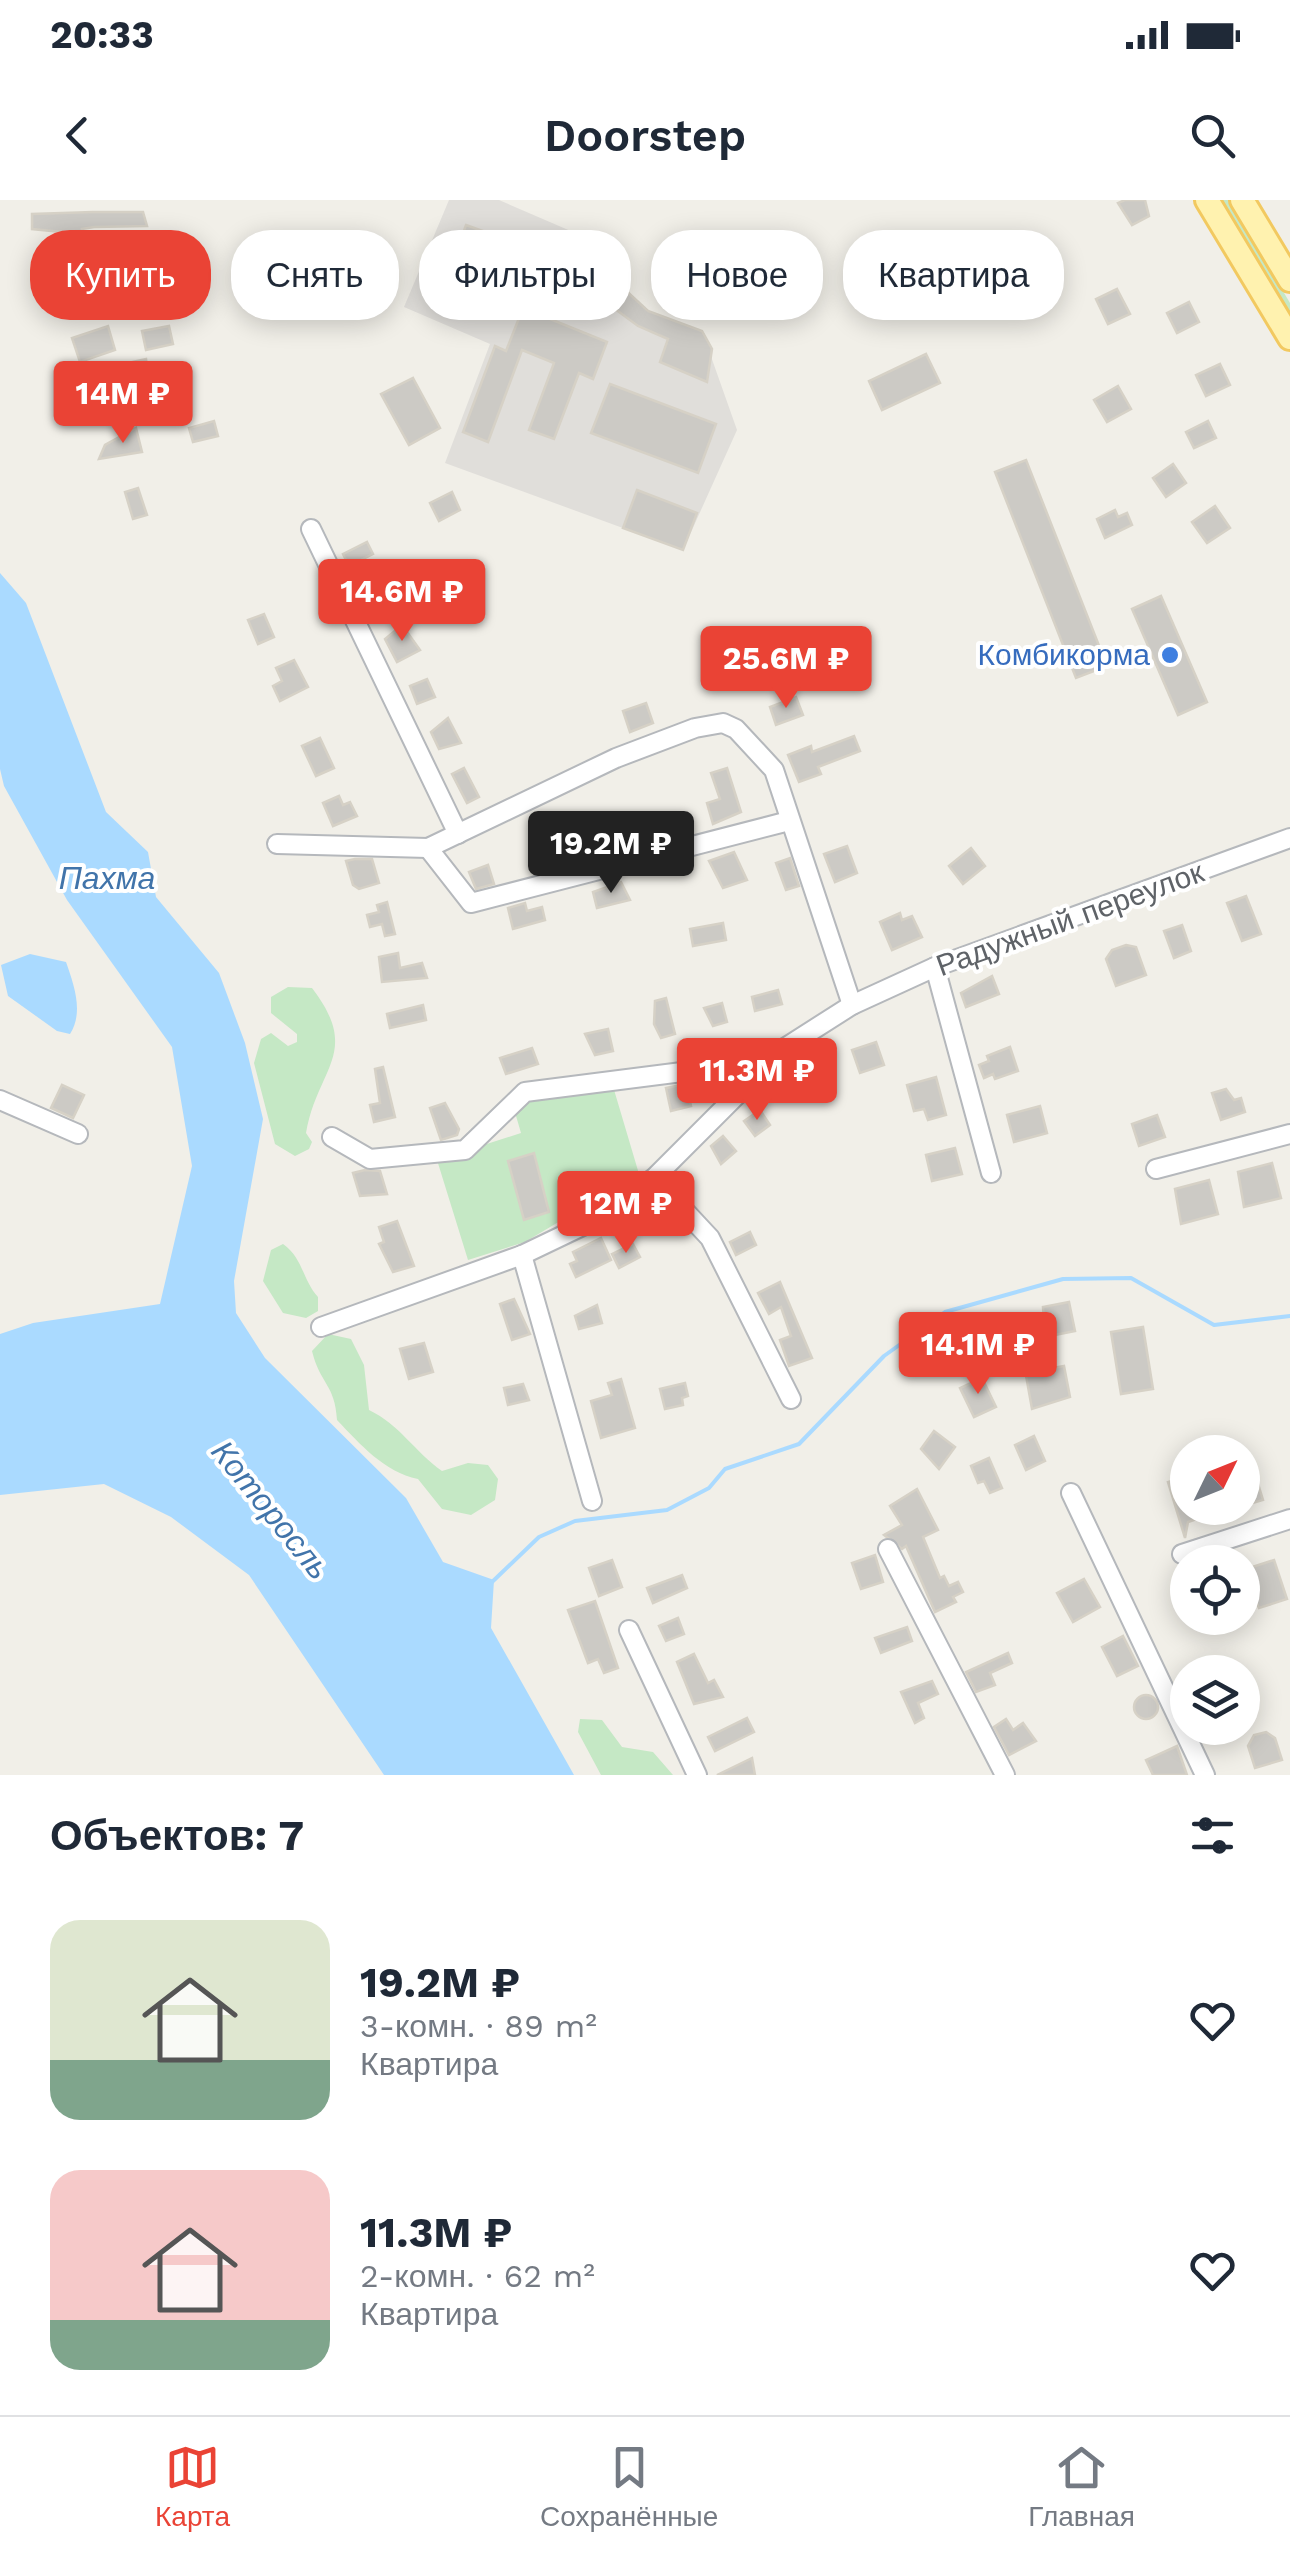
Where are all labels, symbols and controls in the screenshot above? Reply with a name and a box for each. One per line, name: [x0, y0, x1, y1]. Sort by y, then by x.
text: 20:33: [50, 13, 154, 57]
icon: back: [50, 108, 105, 163]
icon: search: [1185, 108, 1240, 163]
text: Doorstep: [544, 109, 746, 162]
chip: Купить: [30, 230, 211, 320]
chip: Снять: [231, 230, 399, 320]
chip: Фильтры: [419, 230, 631, 320]
chip: Новое: [651, 230, 823, 320]
chip: Квартира: [843, 230, 1064, 320]
pin: 14M ₽: [53, 361, 193, 446]
text: 14M ₽: [76, 374, 170, 412]
pin: 14.6M ₽: [310, 559, 494, 644]
text: 14.6M ₽: [340, 572, 464, 610]
pin: 25.6M ₽: [694, 626, 878, 711]
place label: Комбикорма: [977, 637, 1150, 672]
text: 25.6M ₽: [723, 639, 849, 677]
marker: Комбикорма: [1159, 644, 1181, 666]
pin: 19.2M ₽: [519, 811, 703, 896]
text: 19.2M ₽: [550, 824, 672, 862]
street label: Радужный переулок: [931, 854, 1209, 983]
water label: Пахма: [59, 859, 155, 897]
pin: 11.3M ₽: [665, 1038, 849, 1123]
text: 11.3M ₽: [699, 1051, 815, 1089]
pin: 12M ₽: [556, 1171, 696, 1256]
text: 12M ₽: [579, 1184, 673, 1222]
pin: 14.1M ₽: [886, 1312, 1070, 1397]
text: 14.1M ₽: [921, 1325, 1035, 1363]
water label: Которосль: [204, 1433, 338, 1587]
north arrow: [1170, 1435, 1260, 1525]
map controls: [1170, 1435, 1260, 1745]
button: locate: [1170, 1545, 1260, 1635]
button: layers: [1170, 1655, 1260, 1745]
icon: filters: [1185, 1808, 1240, 1863]
text: Объектов: 7: [50, 1811, 304, 1860]
text: 19.2M ₽: [360, 1958, 520, 2007]
icon: home: [130, 1960, 250, 2080]
icon: heart: [1185, 1993, 1240, 2048]
text: 3-комн. · 89 m²: [360, 2007, 597, 2045]
text: Квартира: [360, 2045, 498, 2083]
text: 11.3M ₽: [360, 2208, 512, 2257]
icon: home: [130, 2210, 250, 2330]
icon: heart: [1185, 2243, 1240, 2298]
text: 2-комн. · 62 m²: [360, 2257, 595, 2295]
text: Квартира: [360, 2295, 498, 2333]
tab: Карта: [155, 2440, 230, 2533]
tab: Сохранённые: [540, 2440, 718, 2533]
tab: Главная: [1028, 2440, 1135, 2533]

